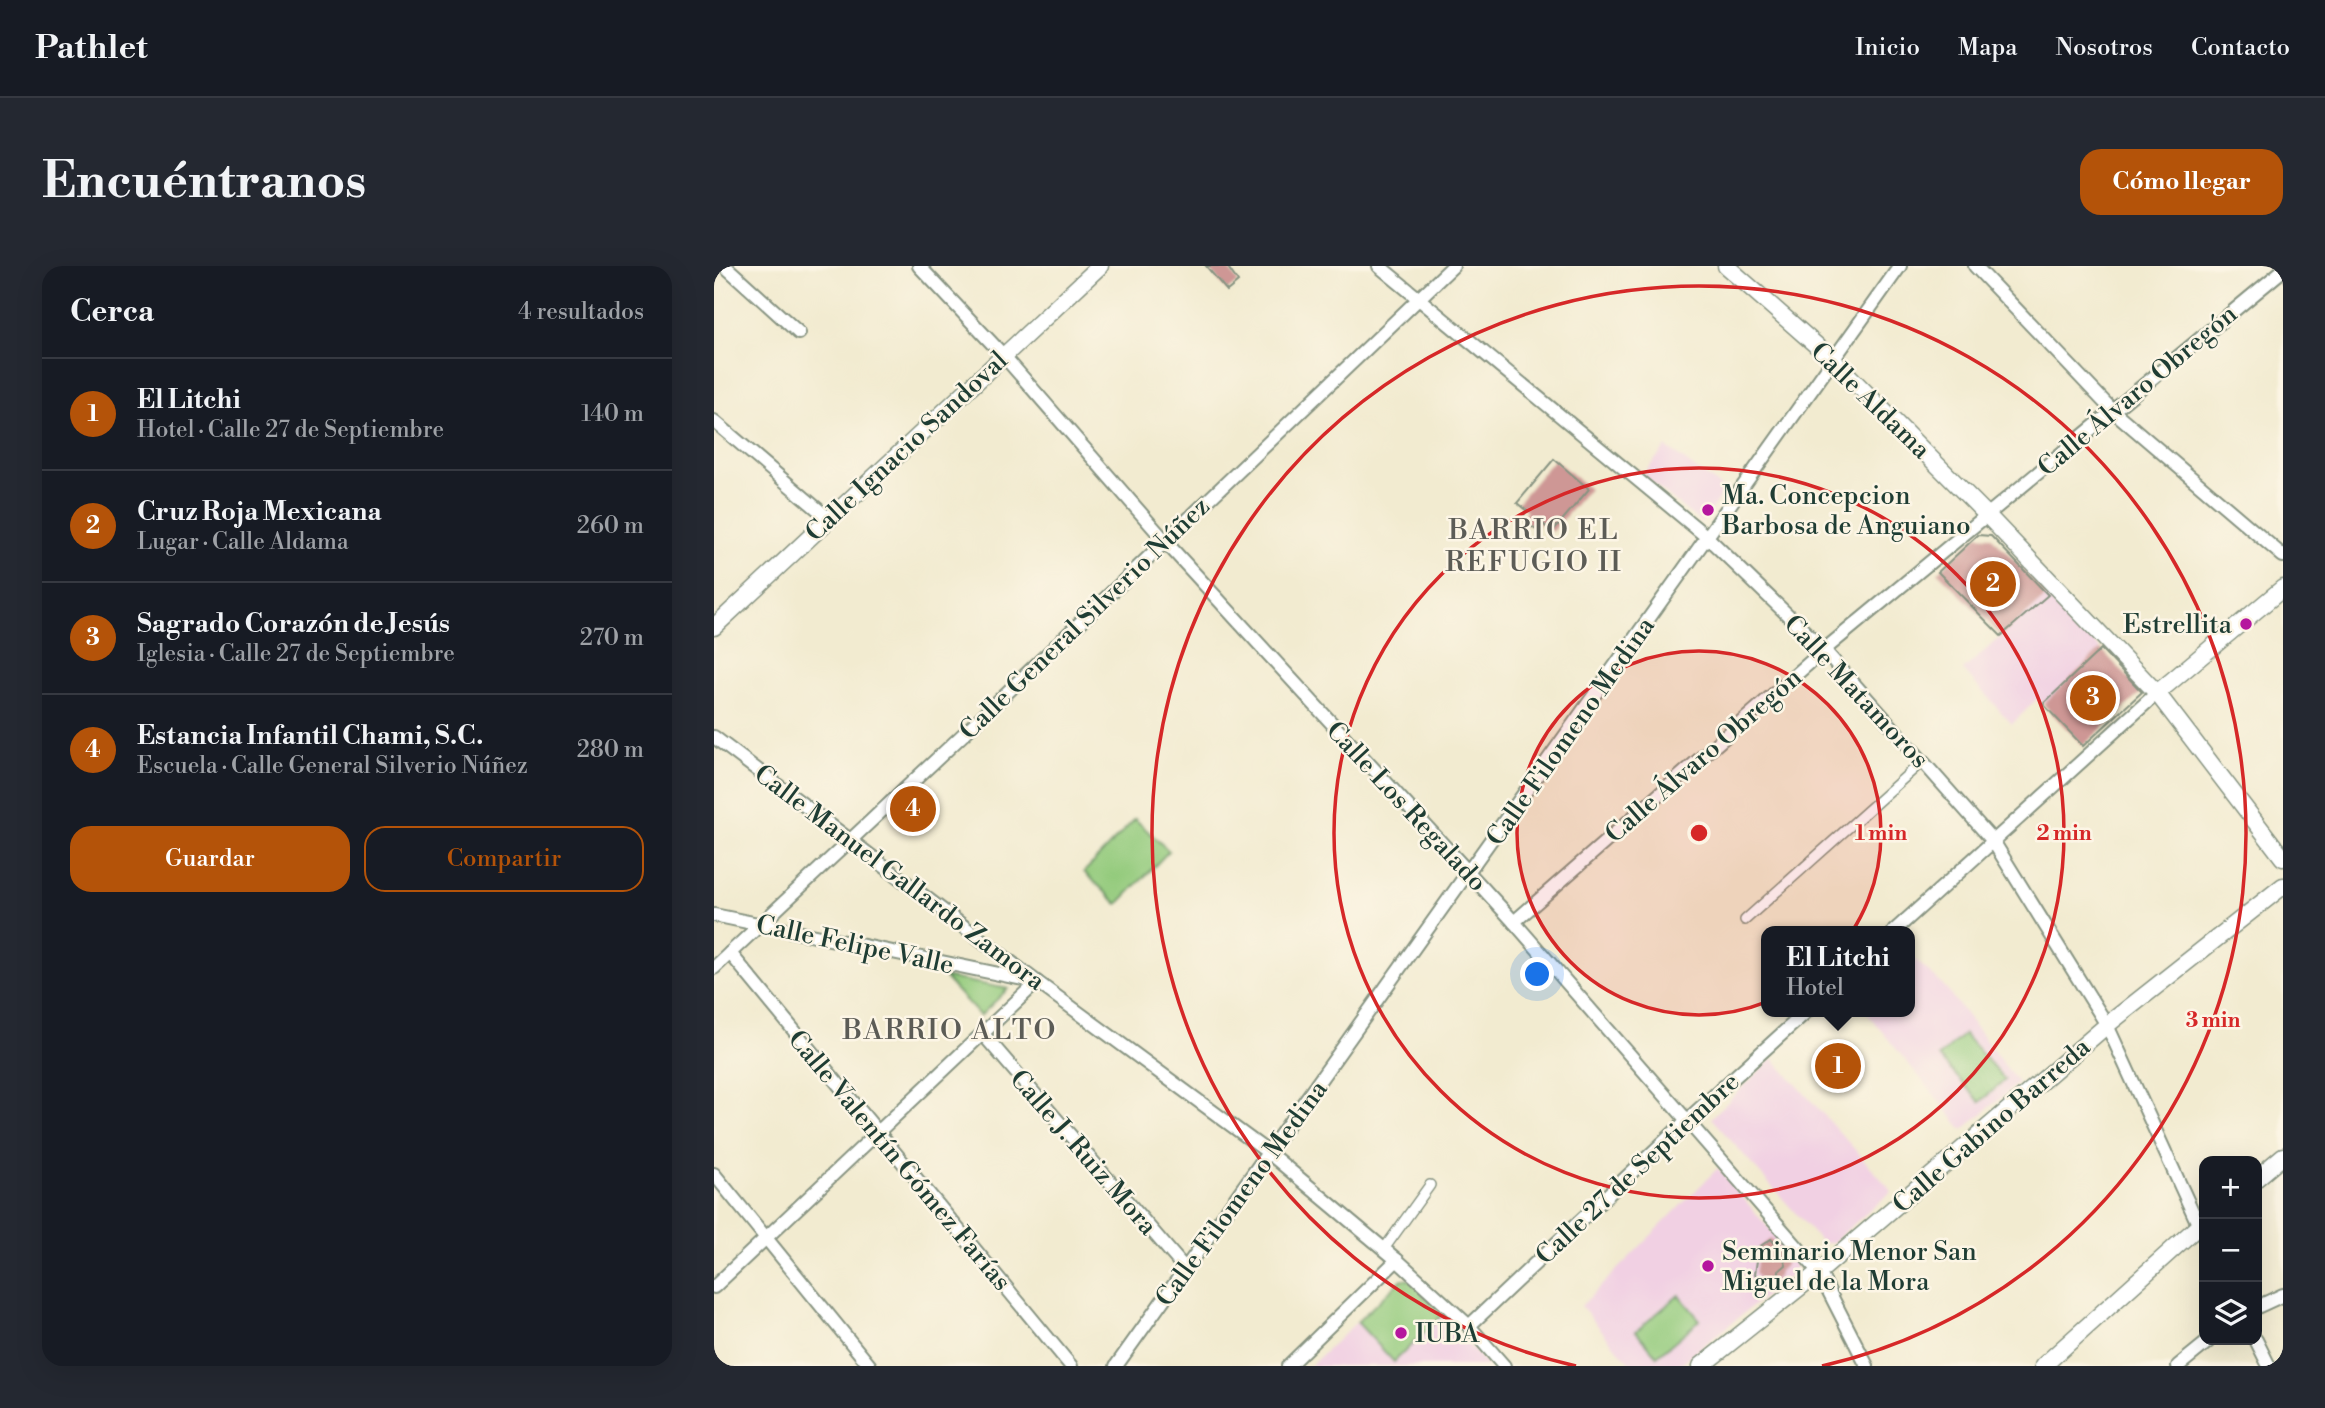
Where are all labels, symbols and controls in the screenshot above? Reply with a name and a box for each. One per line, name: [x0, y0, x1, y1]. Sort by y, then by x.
text: Pathlet: [35, 28, 148, 69]
text: Inicio: [1855, 33, 1920, 63]
text: Mapa: [1958, 33, 2017, 63]
text: Nosotros: [2055, 33, 2153, 63]
text: Contacto: [2191, 33, 2290, 63]
button: Cómo llegar: [2080, 149, 2283, 215]
text: Encuéntranos: [42, 152, 366, 213]
text: Cerca: [70, 293, 154, 331]
street label: Calle Álvaro Obregón: [2030, 296, 2244, 484]
text: 4 resultados: [518, 298, 644, 326]
street label: Calle Aldama: [1804, 336, 1938, 466]
street label: Calle Ignacio Sandoval: [799, 345, 1015, 549]
text: El Litchi: [137, 384, 241, 416]
text: 1: [87, 400, 99, 428]
text: 140 m: [581, 400, 644, 428]
text: Hotel · Calle 27 de Septiembre: [137, 416, 444, 444]
place label: Ma. Concepcion Barbosa de Anguiano: [1721, 480, 1971, 542]
street label: Calle General Silverio Núñez: [953, 491, 1216, 747]
text: Cruz Roja Mexicana: [137, 496, 381, 528]
marker: Ma. Concepcion Barbosa de Anguiano: [1700, 502, 1716, 518]
text: 2: [86, 512, 100, 540]
text: 260 m: [577, 512, 644, 540]
district label: BARRIO EL REFUGIO II: [1445, 513, 1623, 580]
text: Lugar · Calle Aldama: [137, 528, 349, 556]
pin: 2: [1970, 558, 2016, 610]
text: Sagrado Corazón de Jesús: [137, 608, 450, 640]
street label: Calle Matamoros: [1777, 608, 1936, 775]
place label: Estrellita: [2123, 609, 2233, 641]
street label: Calle Filomeno Medina: [1480, 610, 1662, 852]
marker: Estrellita: [2238, 616, 2254, 632]
text: 3: [86, 624, 100, 652]
text: 270 m: [580, 624, 644, 652]
text: Iglesia · Calle 27 de Septiembre: [137, 640, 455, 668]
street label: Calle Álvaro Obregón: [1597, 660, 1809, 850]
pin: 3: [2070, 672, 2116, 724]
street label: Calle Los Regalado: [1319, 715, 1493, 898]
text: Estancia Infantil Chami, S.C.: [137, 720, 483, 752]
text: 4: [85, 736, 101, 764]
text: 280 m: [577, 736, 644, 764]
text: Escuela · Calle General Silverio Núñez: [137, 752, 528, 780]
street label: Calle Manuel Gallardo Zamora: [748, 758, 1052, 998]
pin: 4: [890, 783, 936, 835]
centre of rings: [1687, 821, 1711, 845]
text: 1 min: [1855, 821, 1907, 847]
text: 2 min: [2036, 821, 2092, 847]
button: Guardar: [70, 826, 350, 892]
button: Compartir: [364, 826, 644, 892]
street label: Calle Felipe Valle: [753, 908, 957, 982]
popup: [1761, 926, 1915, 1017]
text: El Litchi: [1786, 942, 1890, 974]
your location: [1520, 957, 1554, 991]
text: Hotel: [1786, 974, 1844, 1002]
text: 3 min: [2186, 1008, 2240, 1034]
district label: BARRIO ALTO: [841, 1013, 1058, 1048]
street label: Calle Valentín Gómez Farías: [781, 1024, 1018, 1297]
street label: Calle Gabino Barreda: [1886, 1031, 2098, 1220]
pin: 1: [1815, 1040, 1861, 1092]
street label: Calle J. Ruiz Mora: [1003, 1063, 1164, 1243]
street label: Calle 27 de Septiembre: [1529, 1066, 1746, 1272]
street label: Calle Filomeno Medina: [1149, 1073, 1335, 1313]
map controls: [2199, 1156, 2262, 1345]
button: +: [2199, 1156, 2262, 1219]
button: −: [2199, 1219, 2262, 1282]
place label: Seminario Menor San Miguel de la Mora: [1722, 1236, 1977, 1298]
marker: Seminario Menor San Miguel de la Mora: [1700, 1258, 1716, 1274]
button: layers: [2199, 1282, 2262, 1345]
place label: IUBA: [1415, 1318, 1481, 1350]
marker: IUBA: [1393, 1325, 1409, 1341]

